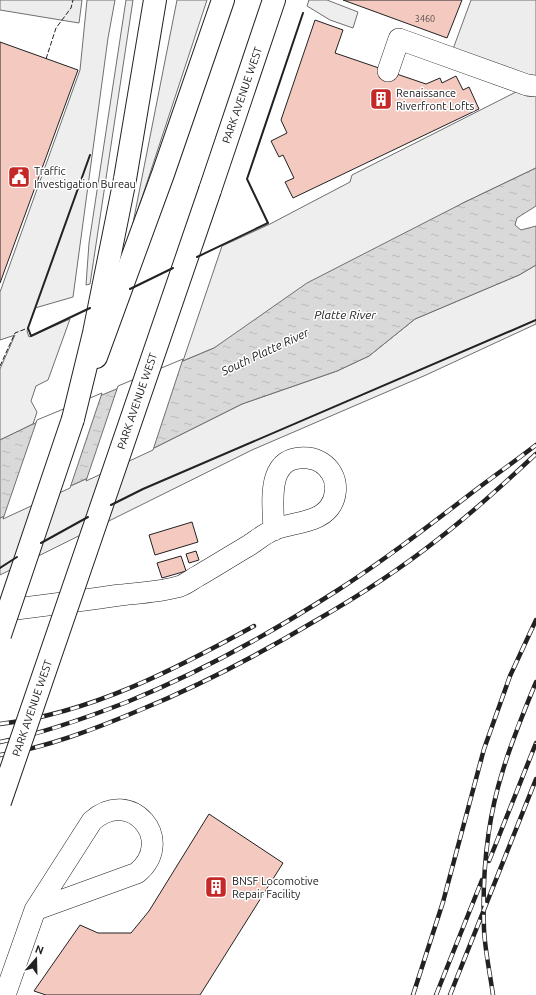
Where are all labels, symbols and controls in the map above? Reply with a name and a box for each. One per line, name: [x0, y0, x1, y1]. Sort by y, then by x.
house number: 3460: [415, 14, 435, 24]
street label: PARK AVENUE WEST: [220, 45, 264, 145]
building icon: Renaissance Riverfront Lofts: [368, 86, 394, 112]
place label: Renaissance Riverfront Lofts: [396, 87, 475, 112]
public building icon: Traffic Investigation Bureau: [6, 164, 32, 190]
place label: Traffic Investigation Bureau: [34, 165, 136, 190]
water label: Platte River: [314, 308, 376, 321]
water label: South Platte River: [218, 325, 311, 378]
street label: PARK AVENUE WEST: [115, 351, 159, 451]
street label: PARK AVENUE WEST: [10, 658, 54, 758]
building icon: BNSF Locomotive Repair Facility: [203, 874, 229, 900]
place label: BNSF Locomotive Repair Facility: [232, 875, 319, 900]
north arrow: [16, 939, 56, 979]
text: N: [34, 943, 45, 957]

